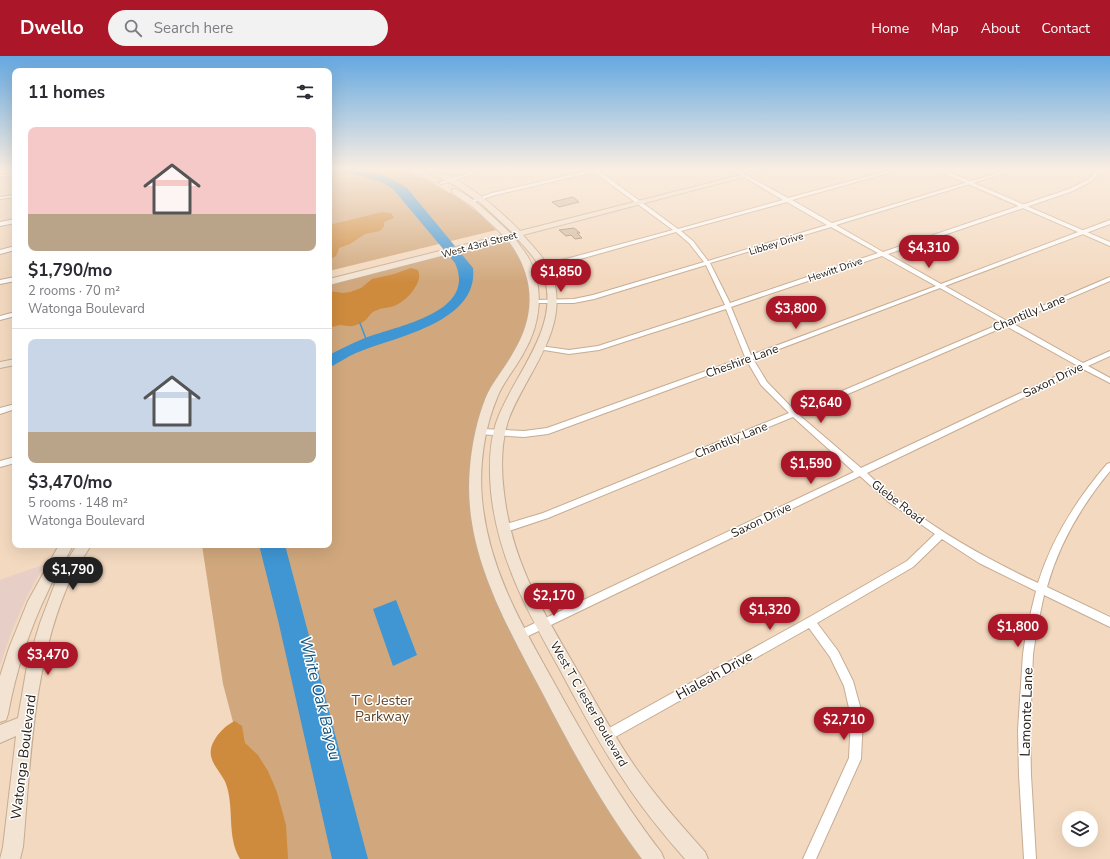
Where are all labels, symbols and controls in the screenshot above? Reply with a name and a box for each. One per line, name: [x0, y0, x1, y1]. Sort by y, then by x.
search box: [108, 10, 388, 46]
text: Dwello: [20, 15, 84, 41]
icon: search: [122, 17, 144, 39]
text: Search here: [154, 18, 233, 38]
text: Home: [871, 19, 909, 38]
text: Map: [931, 19, 959, 38]
text: About: [981, 19, 1020, 38]
text: Contact: [1042, 19, 1090, 38]
text: 11 homes: [28, 81, 105, 104]
icon: filters: [294, 81, 316, 103]
icon: home: [136, 153, 208, 225]
street label: West 43rd Street: [440, 228, 519, 262]
street label: Libbey Drive: [747, 229, 805, 259]
pin: $4,310: [896, 235, 962, 269]
text: $4,310: [908, 239, 950, 257]
street label: Hewitt Drive: [806, 254, 864, 286]
text: $1,790/mo: [28, 259, 112, 282]
pin: $1,850: [528, 259, 594, 293]
text: $1,850: [540, 263, 582, 281]
text: 2 rooms · 70 m²: [28, 282, 120, 300]
street label: Chantilly Lane: [990, 291, 1068, 335]
pin: $3,800: [763, 296, 829, 330]
text: Watonga Boulevard: [28, 300, 145, 318]
text: $3,800: [775, 300, 817, 318]
street label: Cheshire Lane: [703, 340, 781, 382]
street label: Saxon Drive: [1020, 359, 1086, 401]
icon: home: [136, 365, 208, 437]
pin: $2,640: [788, 390, 854, 424]
text: $2,640: [800, 394, 842, 412]
street label: Chantilly Lane: [692, 418, 770, 462]
pin: $1,590: [778, 451, 844, 485]
text: $1,590: [790, 455, 832, 473]
text: $3,470/mo: [28, 471, 112, 494]
street label: Glebe Road: [868, 476, 928, 528]
text: 5 rooms · 148 m²: [28, 494, 128, 512]
street label: Saxon Drive: [728, 499, 794, 541]
text: Watonga Boulevard: [28, 512, 145, 530]
pin: $1,790: [40, 557, 106, 591]
text: $1,790: [52, 561, 94, 579]
pin: $2,170: [521, 583, 587, 617]
text: $2,170: [533, 587, 575, 605]
pin: $1,320: [737, 597, 803, 631]
text: $1,320: [749, 601, 791, 619]
pin: $1,800: [985, 614, 1051, 648]
text: $1,800: [997, 618, 1039, 636]
water label: White Oak Bayou: [294, 634, 346, 762]
street label: West T C Jester Boulevard: [547, 638, 631, 770]
pin: $3,470: [15, 642, 81, 676]
text: $3,470: [27, 646, 69, 664]
street label: Hialeah Drive: [672, 647, 756, 704]
street label: Lamonte Lane: [1015, 667, 1038, 757]
park label: T C Jester Parkway: [352, 691, 412, 726]
street label: Watonga Boulevard: [6, 693, 41, 821]
pin: $2,710: [811, 707, 877, 741]
text: $2,710: [823, 711, 865, 729]
map controls: [1062, 811, 1098, 847]
button: layers: [1062, 811, 1098, 847]

